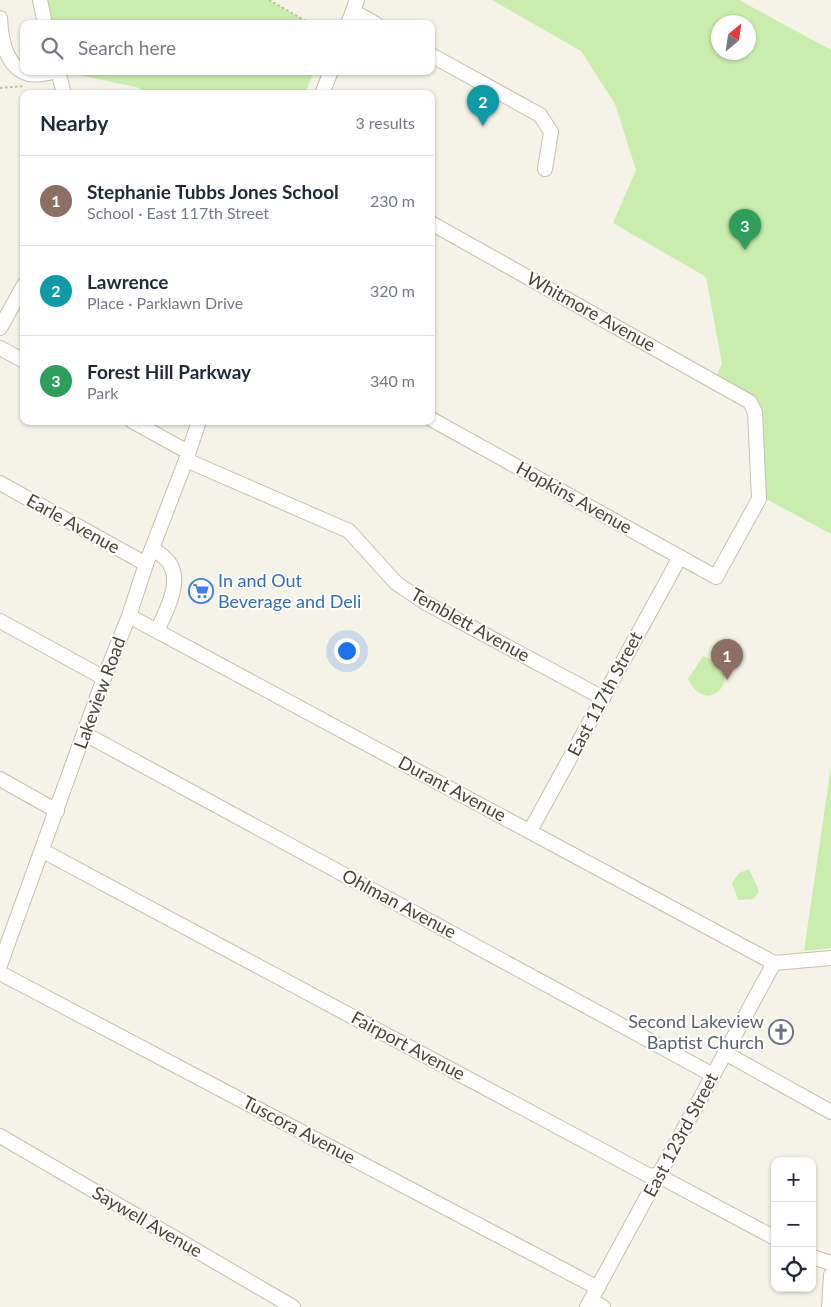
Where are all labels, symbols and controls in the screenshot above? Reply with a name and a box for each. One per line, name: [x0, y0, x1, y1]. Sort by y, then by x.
north arrow: [711, 15, 756, 60]
search box: [20, 20, 435, 75]
icon: search: [38, 34, 66, 62]
text: Search here: [78, 36, 176, 59]
pin: 2: [467, 85, 499, 126]
text: Nearby: [40, 110, 108, 135]
text: 3 results: [355, 113, 415, 132]
text: Stephanie Tubbs Jones School: [87, 180, 339, 203]
text: 1: [51, 191, 61, 210]
text: 230 m: [370, 191, 415, 210]
text: School · East 117th Street: [87, 203, 269, 222]
pin: 3: [729, 209, 761, 250]
street label: Whitmore Avenue: [523, 267, 660, 356]
text: Lawrence: [87, 270, 168, 293]
text: 2: [51, 281, 61, 300]
text: 320 m: [370, 281, 415, 300]
text: Place · Parklawn Drive: [87, 293, 243, 312]
text: Forest Hill Parkway: [87, 360, 251, 383]
text: 3: [51, 371, 61, 390]
text: 340 m: [370, 371, 415, 390]
text: Park: [87, 383, 118, 402]
street label: Hopkins Avenue: [513, 456, 636, 538]
street label: Earle Avenue: [23, 489, 124, 558]
place label: In and Out Beverage and Deli: [218, 569, 361, 612]
supermarket icon: In and Out Beverage and Deli: [188, 578, 214, 604]
street label: Temblett Avenue: [407, 582, 534, 666]
street label: East 117th Street: [562, 627, 646, 760]
street label: Lakeview Road: [69, 634, 129, 752]
your location: [334, 638, 360, 664]
pin: 1: [711, 639, 743, 680]
street label: Durant Avenue: [395, 750, 510, 826]
street label: Ohlman Avenue: [339, 864, 460, 942]
street label: Fairport Avenue: [348, 1006, 469, 1084]
place label: Second Lakeview Baptist Church: [628, 1010, 764, 1053]
church icon: Second Lakeview Baptist Church: [768, 1019, 794, 1045]
street label: East 123rd Street: [638, 1068, 722, 1200]
street label: Tuscora Avenue: [239, 1090, 359, 1168]
map controls: [771, 1157, 816, 1292]
button: +: [771, 1157, 816, 1202]
street label: Saywell Avenue: [89, 1181, 206, 1261]
button: −: [771, 1202, 816, 1247]
button: locate: [771, 1247, 816, 1292]

